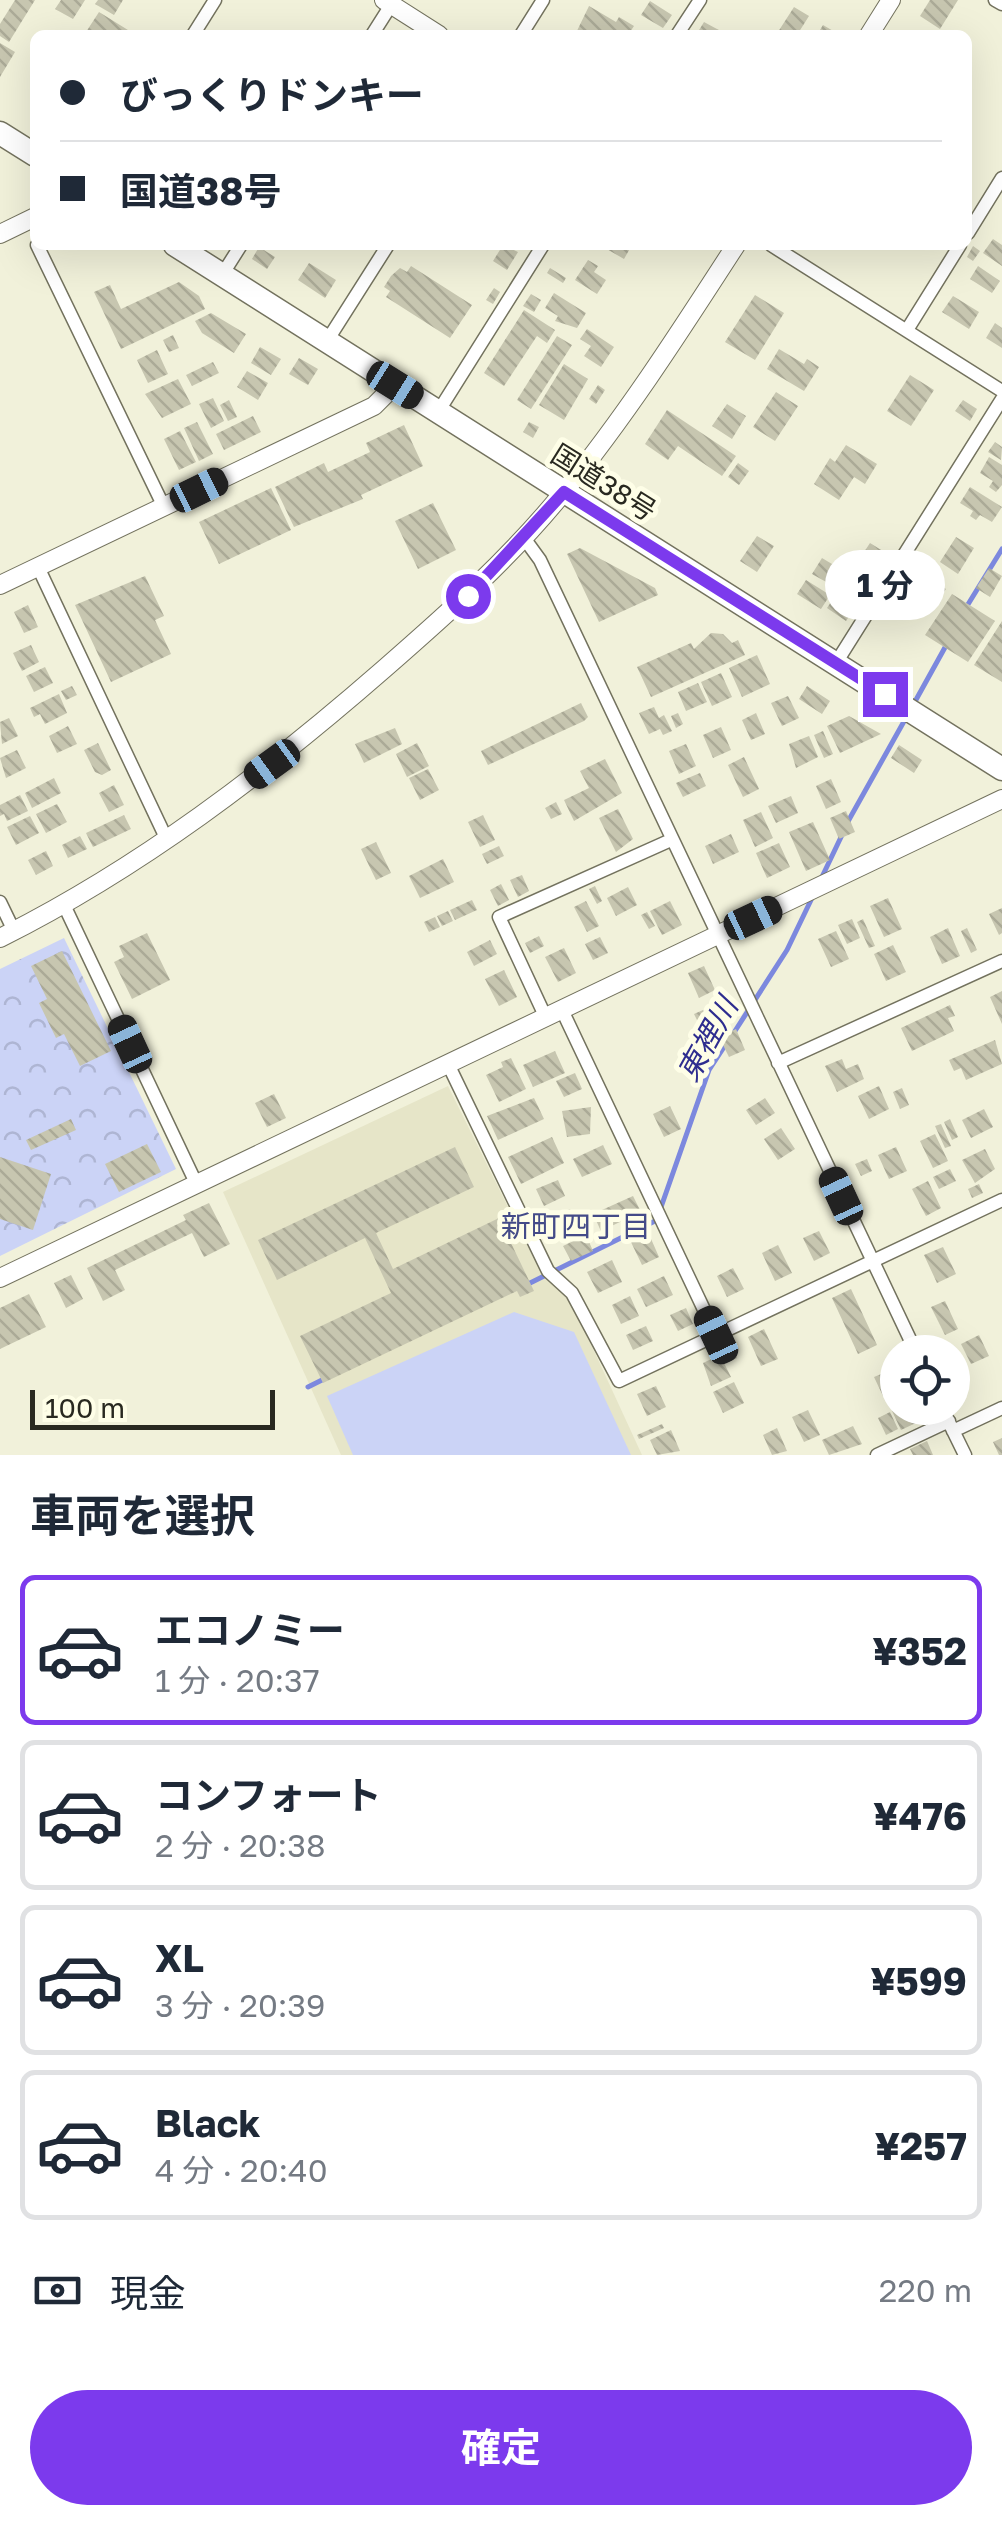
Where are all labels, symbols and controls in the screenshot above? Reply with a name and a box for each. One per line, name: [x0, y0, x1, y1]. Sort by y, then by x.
text: びっくりドンキー: [120, 72, 424, 117]
text: 国道38号: [120, 168, 282, 213]
car: [362, 356, 428, 414]
street label: 国道38号: [545, 437, 663, 527]
car: [165, 463, 233, 517]
callout: 1 分: [825, 549, 945, 619]
text: 1 分: [857, 566, 913, 604]
route start: [446, 574, 491, 619]
route end: [863, 672, 908, 717]
car: [239, 734, 305, 794]
car: [719, 892, 787, 944]
water label: 東裡川: [669, 988, 746, 1087]
car: [104, 1010, 156, 1078]
car: [815, 1162, 867, 1230]
district label: 新町四丁目: [501, 1208, 651, 1244]
car: [690, 1301, 742, 1369]
map controls: [880, 1335, 970, 1425]
button: locate: [880, 1335, 970, 1425]
scale bar: [30, 1385, 275, 1430]
text: 100 m: [45, 1391, 125, 1424]
text: 車両を選択: [30, 1488, 255, 1542]
icon: car: [35, 1605, 125, 1695]
text: エコノミー: [155, 1607, 345, 1652]
text: ¥352: [872, 1628, 967, 1673]
text: 1 分 · 20:37: [155, 1661, 320, 1699]
icon: car: [35, 1770, 125, 1860]
text: コンフォート: [155, 1772, 382, 1817]
text: ¥476: [873, 1793, 967, 1838]
text: 2 分 · 20:38: [155, 1826, 325, 1864]
icon: car: [35, 1935, 125, 2025]
text: XL: [155, 1935, 204, 1980]
text: ¥599: [870, 1958, 967, 2003]
text: 3 分 · 20:39: [155, 1986, 325, 2024]
icon: car: [35, 2100, 125, 2190]
text: Black: [155, 2100, 260, 2145]
text: ¥257: [875, 2123, 967, 2168]
text: 4 分 · 20:40: [155, 2151, 327, 2189]
icon: cash: [30, 2263, 85, 2318]
text: 現金: [110, 2270, 186, 2315]
text: 220 m: [879, 2271, 972, 2309]
button: 確定: [30, 2390, 972, 2505]

